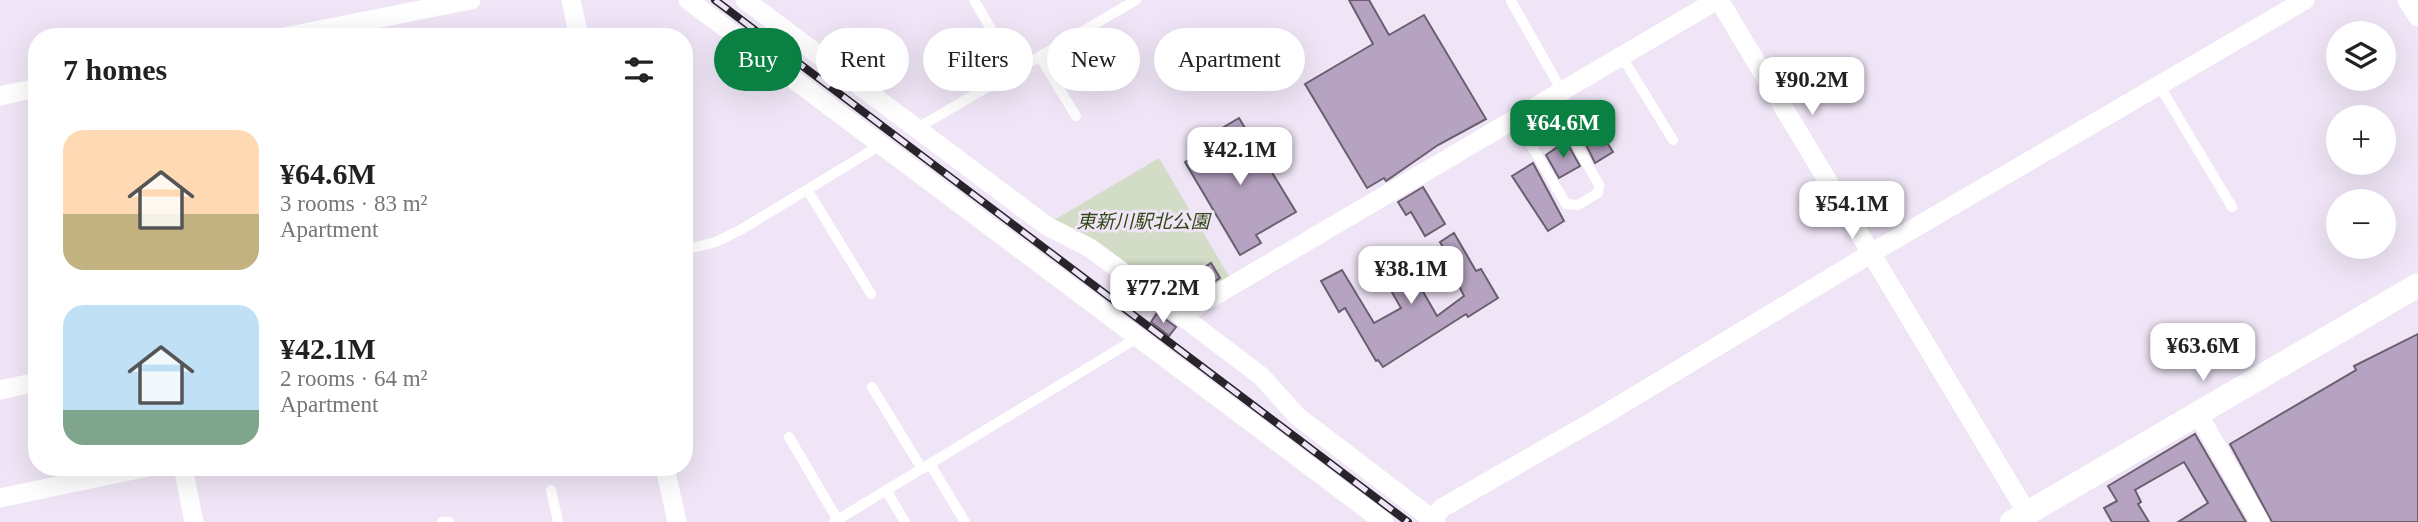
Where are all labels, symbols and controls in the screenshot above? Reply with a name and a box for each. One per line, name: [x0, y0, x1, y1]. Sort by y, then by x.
map controls: [2326, 21, 2396, 259]
button: layers: [2326, 21, 2396, 91]
chip: Buy: [714, 28, 802, 91]
chip: Rent: [816, 28, 909, 91]
chip: Filters: [923, 28, 1033, 91]
chip: New: [1047, 28, 1140, 91]
chip: Apartment: [1154, 28, 1305, 91]
icon: filters: [620, 51, 658, 89]
text: 7 homes: [63, 53, 167, 86]
pin: ¥90.2M: [1755, 58, 1869, 117]
text: ¥90.2M: [1775, 67, 1849, 92]
pin: ¥64.6M: [1506, 100, 1620, 160]
button: +: [2326, 105, 2396, 175]
text: ¥64.6M: [1526, 110, 1600, 135]
pin: ¥42.1M: [1183, 128, 1297, 187]
text: ¥42.1M: [1203, 137, 1277, 162]
text: ¥64.6M: [280, 157, 376, 190]
icon: home: [119, 158, 203, 242]
pin: ¥54.1M: [1795, 182, 1909, 241]
button: −: [2326, 189, 2396, 259]
text: 3 rooms · 83 m²: [280, 191, 427, 216]
text: ¥54.1M: [1815, 191, 1889, 216]
park label: 東新川駅北公園: [1076, 211, 1212, 232]
text: Apartment: [280, 217, 378, 242]
pin: ¥38.1M: [1354, 246, 1468, 306]
text: ¥38.1M: [1374, 256, 1448, 281]
pin: ¥77.2M: [1106, 266, 1220, 325]
text: ¥77.2M: [1126, 275, 1200, 300]
pin: ¥63.6M: [2146, 324, 2260, 383]
text: ¥42.1M: [280, 332, 376, 365]
icon: home: [119, 333, 203, 417]
text: ¥63.6M: [2166, 333, 2240, 358]
text: 2 rooms · 64 m²: [280, 366, 427, 391]
text: Apartment: [280, 392, 378, 417]

